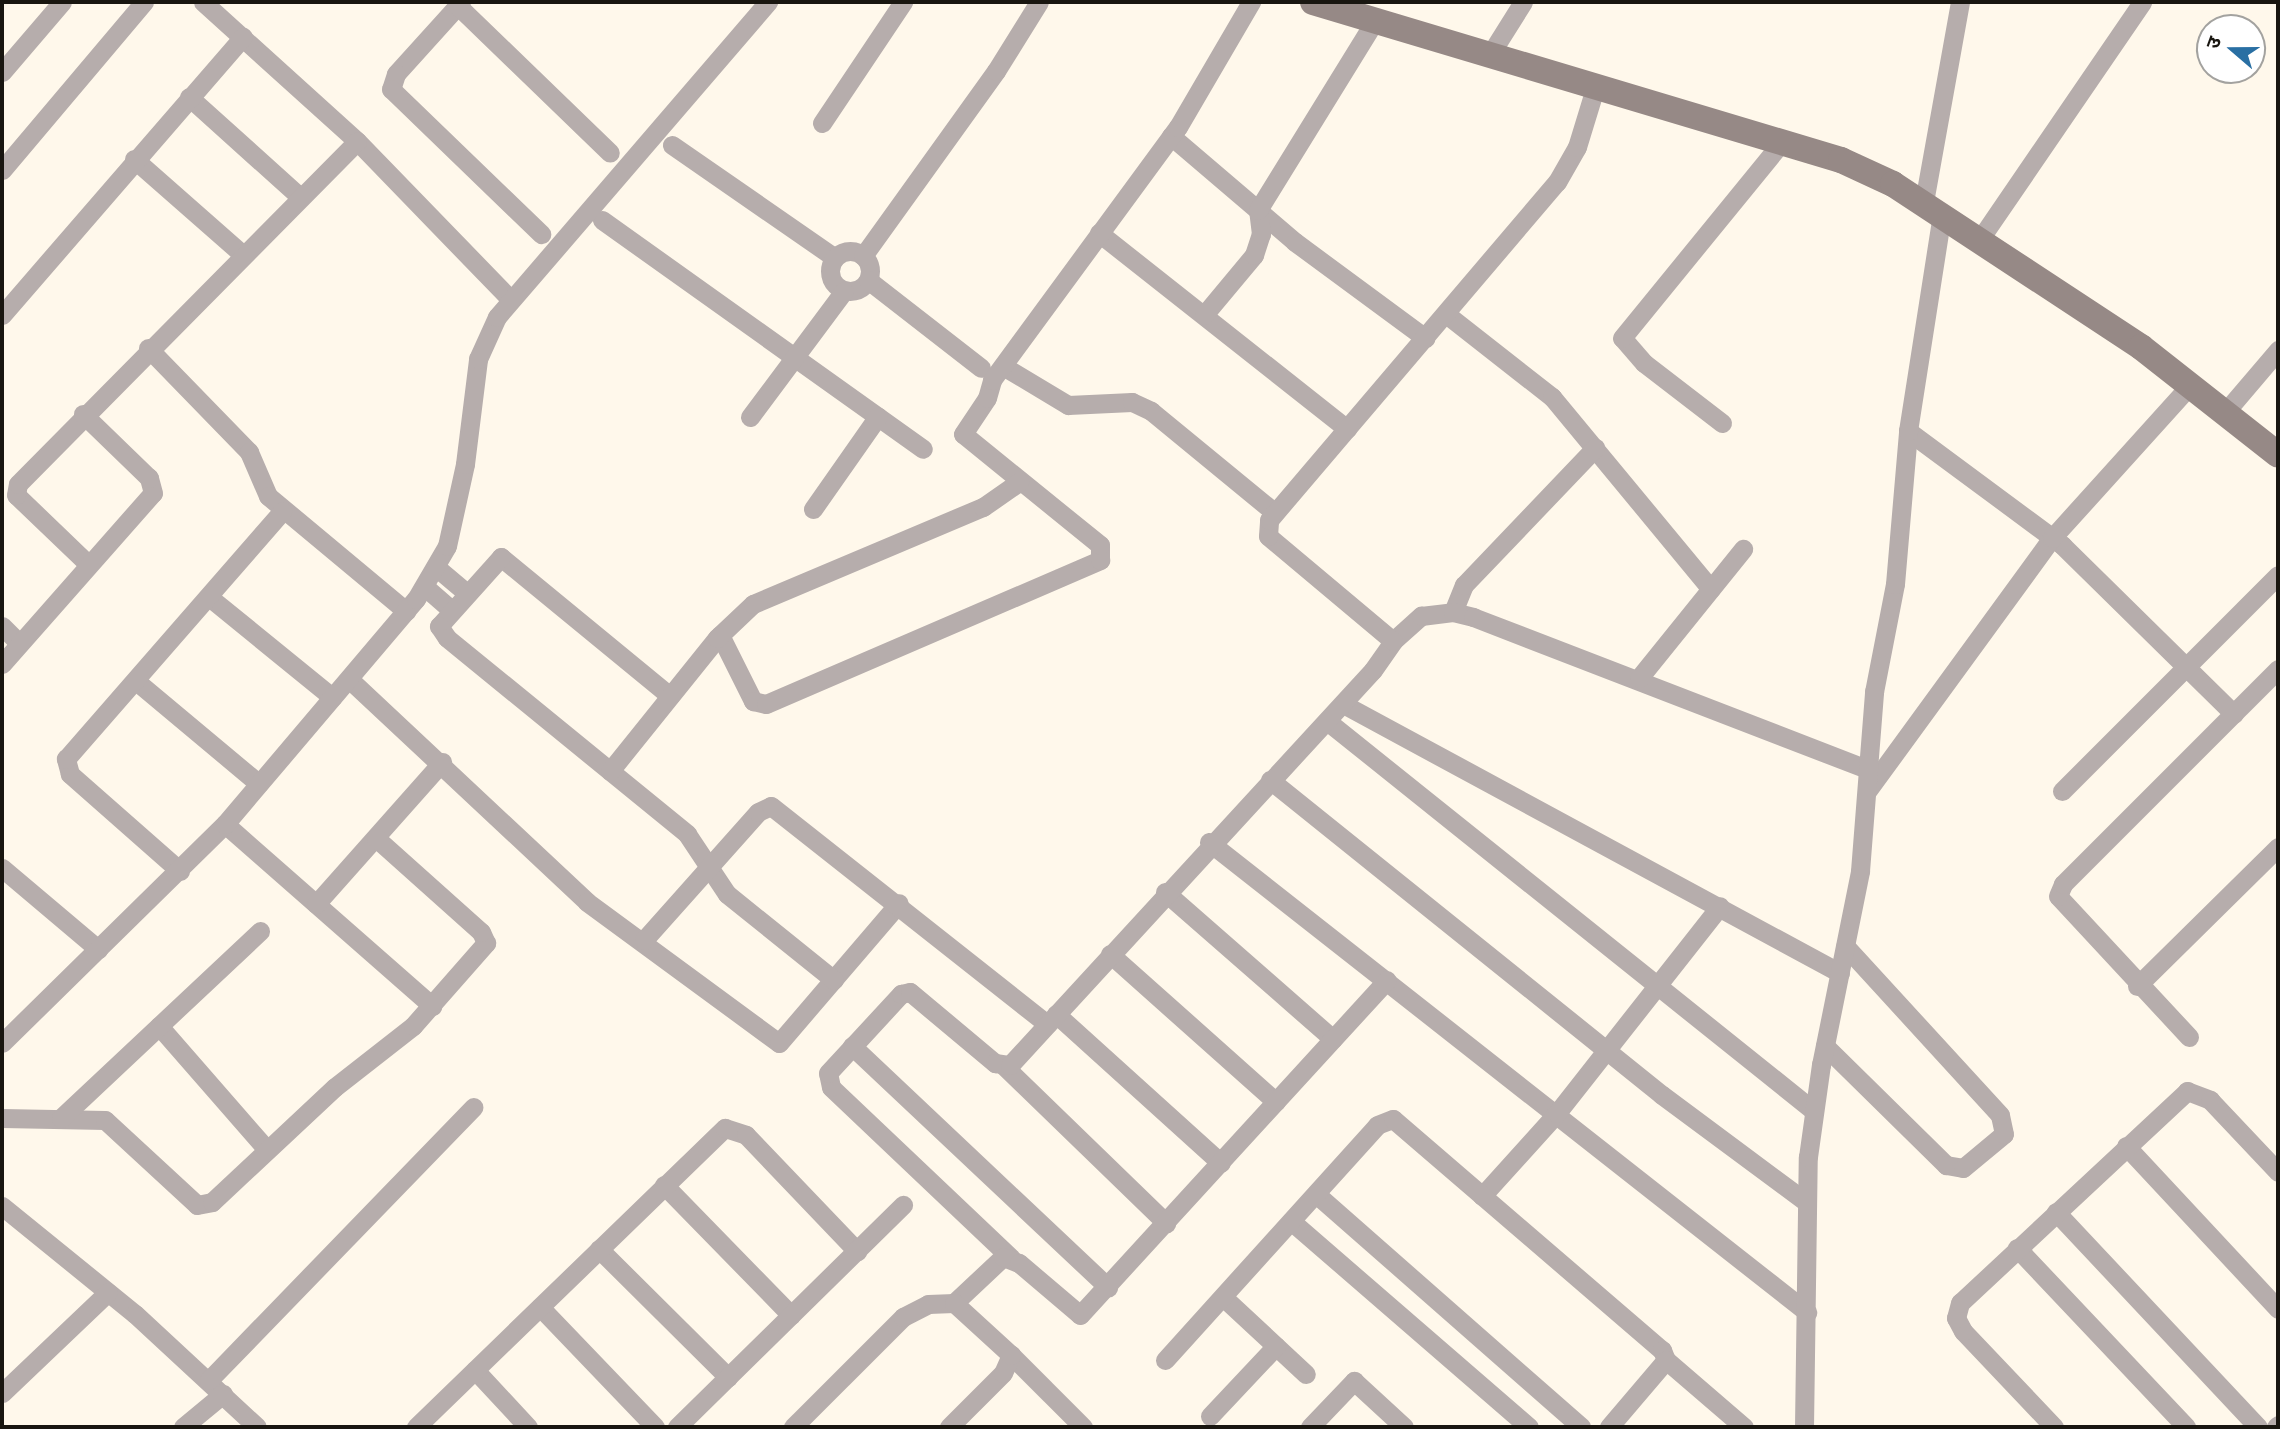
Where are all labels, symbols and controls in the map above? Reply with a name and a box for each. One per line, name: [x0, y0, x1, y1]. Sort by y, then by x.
north arrow: [2196, 14, 2266, 84]
text: उ: [2200, 33, 2226, 52]

